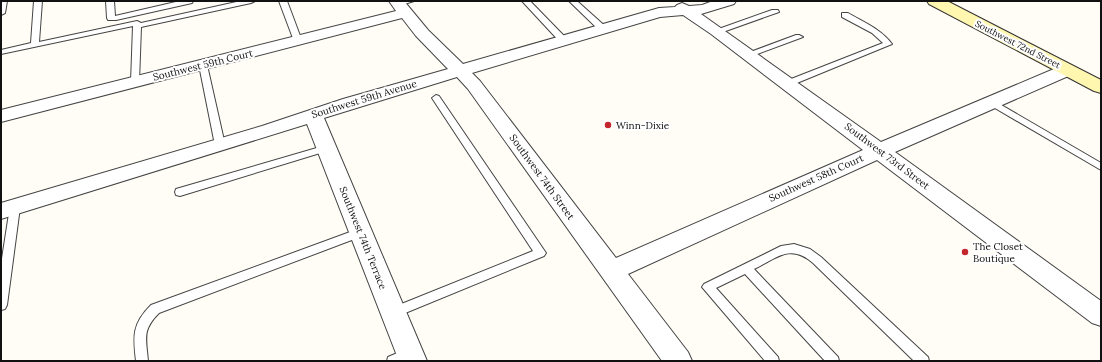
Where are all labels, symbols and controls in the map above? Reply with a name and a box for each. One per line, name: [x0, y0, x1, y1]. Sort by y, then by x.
street label: Southwest 72nd Street: [974, 18, 1063, 71]
street label: Southwest 59th Court: [152, 46, 254, 84]
street label: Southwest 59th Avenue: [310, 77, 419, 121]
place label: Winn-Dixie: [616, 119, 670, 132]
marker: Winn-Dixie: [603, 120, 613, 130]
street label: Southwest 73rd Street: [842, 120, 932, 192]
street label: Southwest 74th Street: [507, 132, 577, 222]
street label: Southwest 58th Court: [767, 151, 866, 205]
street label: Southwest 74th Terrace: [336, 185, 390, 292]
place label: The Closet Boutique: [973, 240, 1023, 265]
marker: The Closet Boutique: [960, 247, 970, 257]

